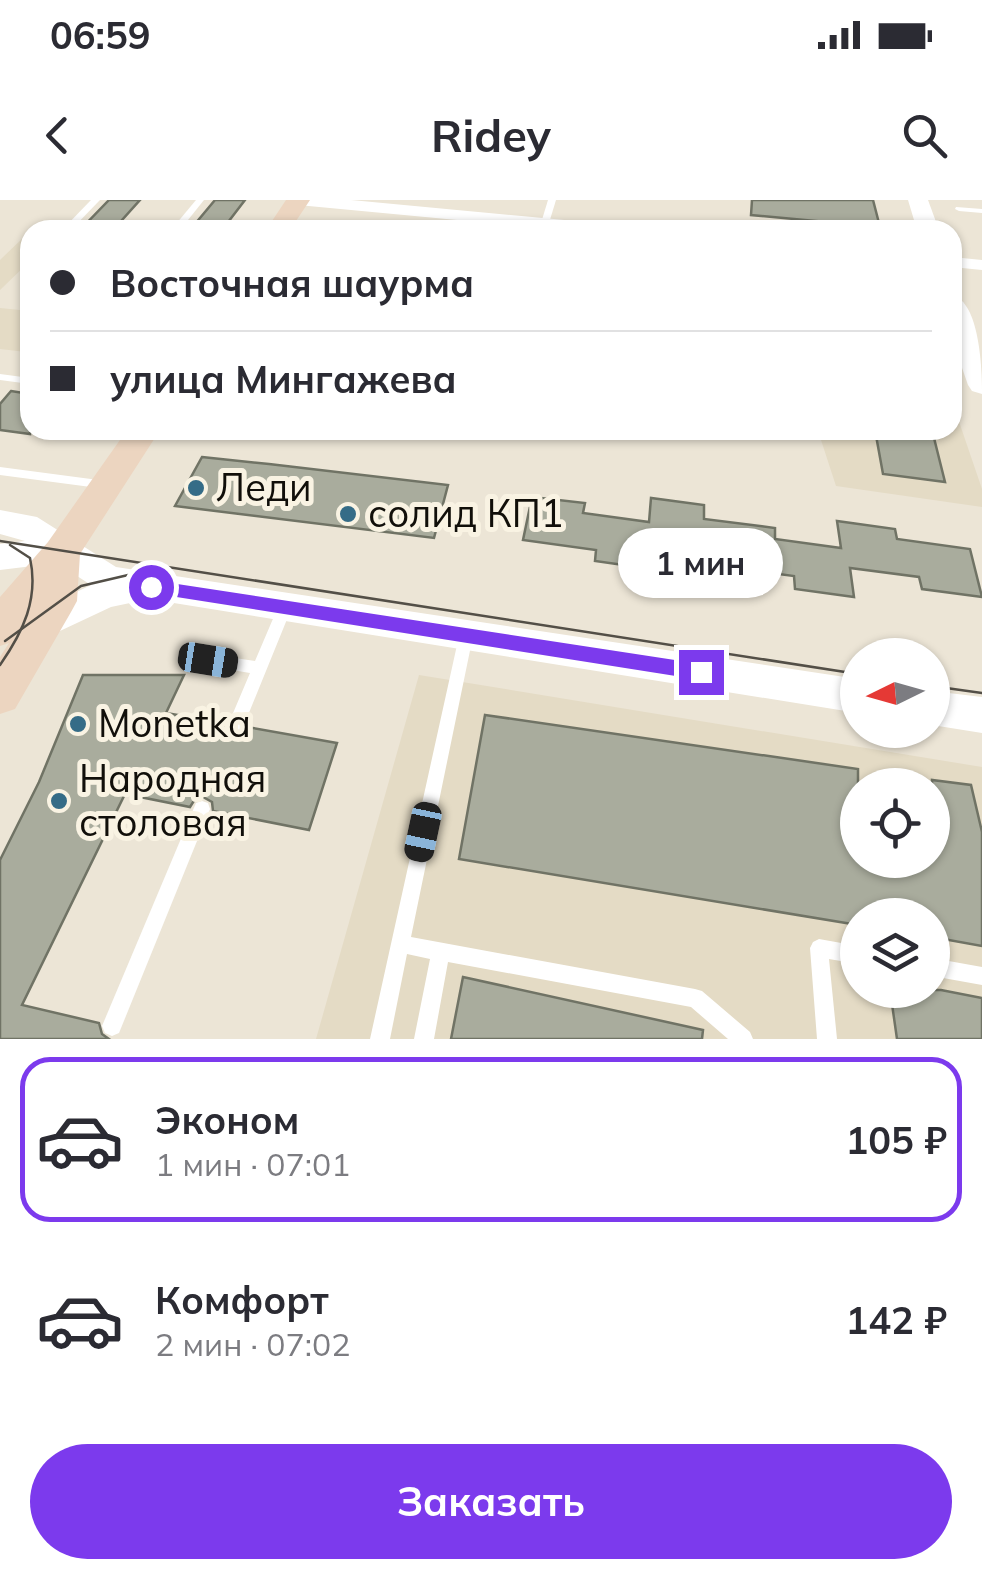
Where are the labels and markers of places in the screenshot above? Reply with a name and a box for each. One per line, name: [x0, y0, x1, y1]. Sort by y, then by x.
place label: Леди: [216, 463, 312, 511]
marker: Леди: [185, 477, 207, 499]
place label: солид КП1: [368, 489, 564, 537]
marker: солид КП1: [337, 503, 359, 525]
place label: Monetka: [98, 699, 251, 747]
marker: Monetka: [67, 713, 89, 735]
place label: Народная столовая: [79, 754, 266, 846]
marker: Народная столовая: [48, 790, 70, 812]

